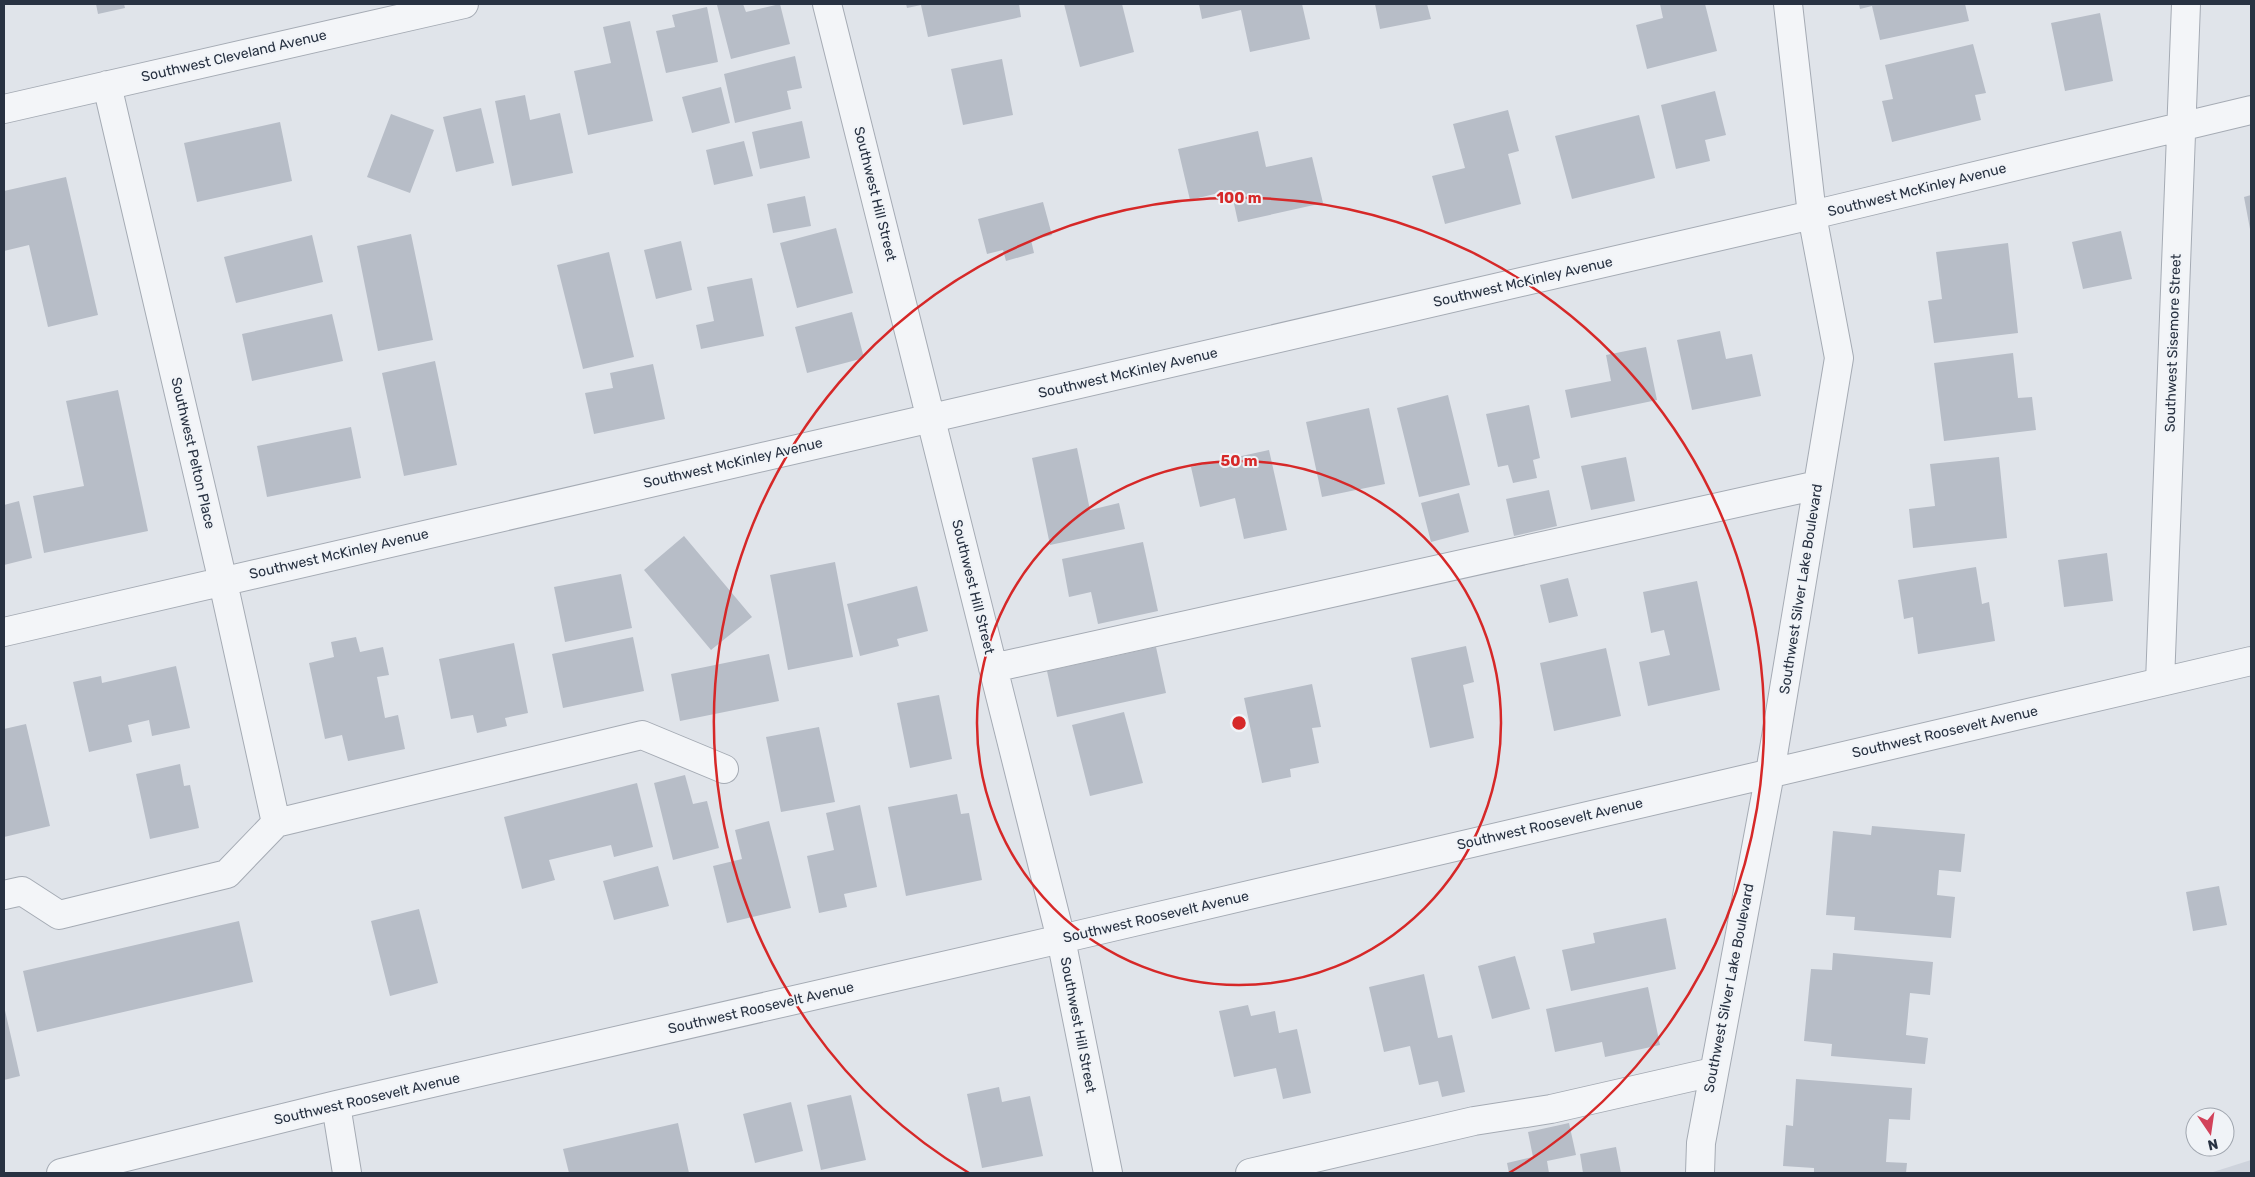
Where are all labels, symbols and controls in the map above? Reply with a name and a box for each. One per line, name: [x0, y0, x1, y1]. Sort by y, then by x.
street label: Southwest Cleveland Avenue: [140, 26, 328, 86]
street label: Southwest Hill Street: [850, 125, 900, 264]
street label: Southwest McKinley Avenue: [1826, 160, 2008, 220]
text: 100 m: [1217, 189, 1261, 207]
street label: Southwest McKinley Avenue: [1432, 253, 1614, 311]
street label: Southwest Sisemore Street: [2161, 253, 2185, 432]
street label: Southwest McKinley Avenue: [1037, 344, 1219, 402]
street label: Southwest Pelton Place: [167, 375, 219, 531]
street label: Southwest McKinley Avenue: [642, 434, 824, 492]
text: 50 m: [1221, 452, 1257, 470]
street label: Southwest Silver Lake Boulevard: [1776, 483, 1826, 695]
street label: Southwest Hill Street: [948, 518, 998, 657]
street label: Southwest McKinley Avenue: [248, 525, 430, 583]
street label: Southwest Roosevelt Avenue: [1850, 702, 2040, 762]
centre of rings: [1230, 714, 1248, 732]
street label: Southwest Roosevelt Avenue: [1455, 794, 1645, 854]
street label: Southwest Silver Lake Boulevard: [1700, 882, 1758, 1094]
street label: Southwest Roosevelt Avenue: [1061, 887, 1251, 947]
street label: Southwest Hill Street: [1056, 956, 1100, 1095]
street label: Southwest Roosevelt Avenue: [666, 978, 856, 1038]
street label: Southwest Roosevelt Avenue: [272, 1069, 462, 1129]
north arrow: [2185, 1107, 2235, 1157]
text: N: [2206, 1135, 2220, 1154]

